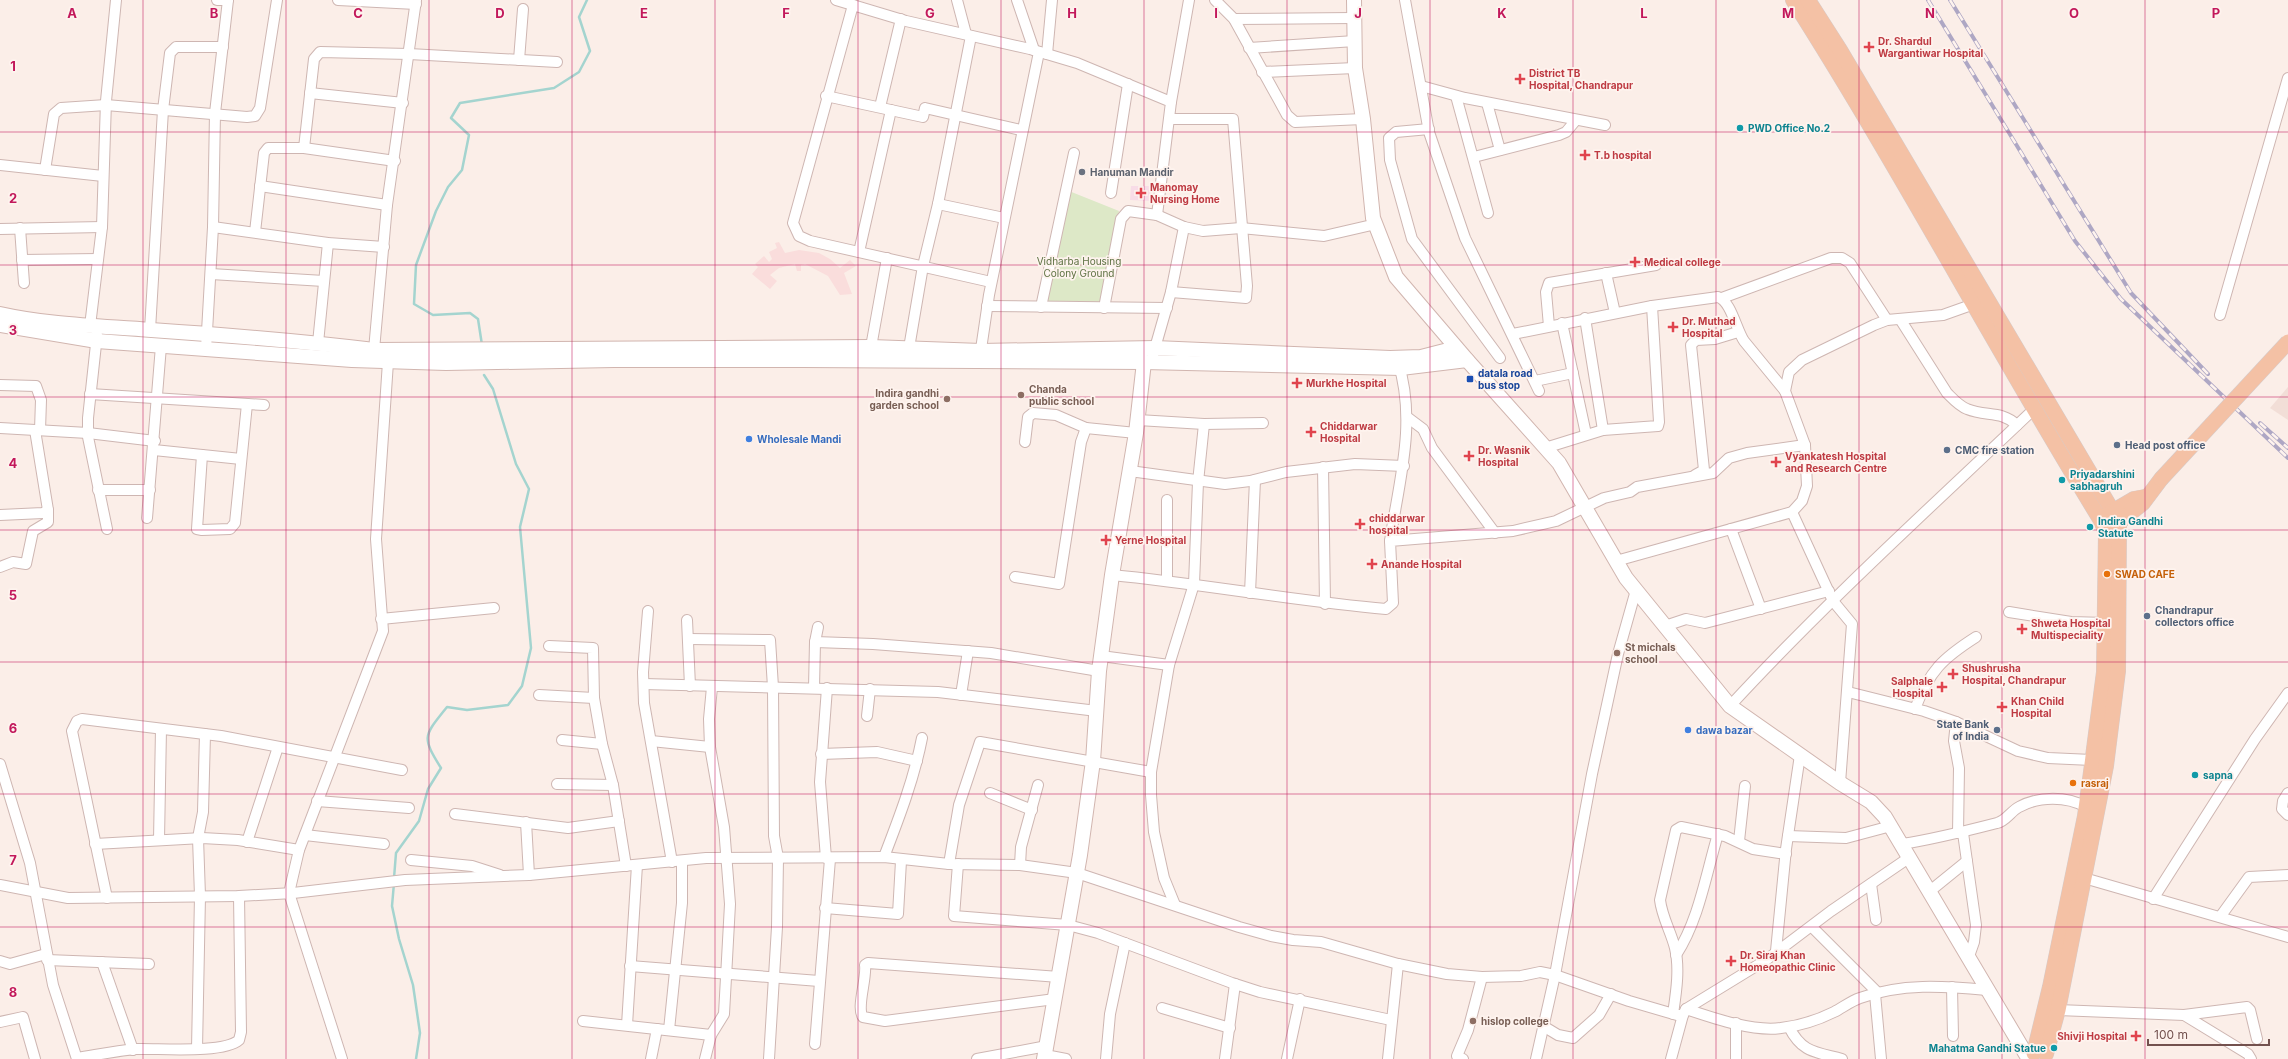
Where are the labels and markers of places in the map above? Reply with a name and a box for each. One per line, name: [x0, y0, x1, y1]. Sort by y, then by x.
place label: Dr. Shardul Wargantiwar Hospital: [1878, 35, 1984, 60]
marker: Dr. Shardul Wargantiwar Hospital: [1863, 41, 1875, 53]
place label: District TB Hospital, Chandrapur: [1529, 67, 1633, 91]
marker: District TB Hospital, Chandrapur: [1514, 73, 1526, 85]
place label: PWD Office No.2: [1748, 122, 1830, 134]
marker: PWD Office No.2: [1735, 123, 1745, 133]
marker: T.b hospital: [1579, 149, 1591, 161]
place label: T.b hospital: [1594, 149, 1652, 161]
place label: Hanuman Mandir: [1090, 166, 1174, 178]
marker: Hanuman Mandir: [1077, 167, 1087, 177]
place label: Manomay Nursing Home: [1150, 181, 1220, 206]
marker: Manomay Nursing Home: [1135, 187, 1147, 199]
marker: Medical college: [1629, 256, 1641, 268]
place label: Medical college: [1644, 256, 1721, 269]
place label: Dr. Muthad Hospital: [1682, 315, 1736, 339]
marker: Dr. Muthad Hospital: [1667, 321, 1679, 333]
place label: datala road bus stop: [1478, 367, 1533, 391]
marker: datala road bus stop: [1465, 374, 1475, 384]
marker: Murkhe Hospital: [1291, 377, 1303, 389]
place label: Murkhe Hospital: [1306, 377, 1387, 389]
place label: Chanda public school: [1029, 383, 1094, 407]
place label: Indira gandhi garden school: [870, 387, 939, 412]
marker: Chanda public school: [1016, 390, 1026, 400]
marker: Indira gandhi garden school: [942, 394, 952, 404]
place label: Chiddarwar Hospital: [1320, 420, 1377, 444]
marker: Chiddarwar Hospital: [1305, 426, 1317, 438]
place label: Wholesale Mandi: [757, 433, 841, 445]
marker: Wholesale Mandi: [744, 434, 754, 444]
place label: Head post office: [2125, 439, 2205, 451]
marker: Head post office: [2112, 440, 2122, 450]
place label: Dr. Wasnik Hospital: [1478, 444, 1530, 468]
place label: CMC fire station: [1955, 444, 2034, 456]
marker: CMC fire station: [1942, 445, 1952, 455]
marker: Dr. Wasnik Hospital: [1463, 450, 1475, 462]
place label: Vyankatesh Hospital and Research Centre: [1785, 450, 1887, 474]
marker: Vyankatesh Hospital and Research Centre: [1770, 456, 1782, 468]
place label: Priyadarshini sabhagruh: [2070, 468, 2135, 493]
marker: Priyadarshini sabhagruh: [2057, 475, 2067, 485]
place label: chiddarwar hospital: [1369, 512, 1425, 536]
place label: Indira Gandhi Statute: [2098, 515, 2163, 539]
marker: chiddarwar hospital: [1354, 518, 1366, 530]
marker: Indira Gandhi Statute: [2085, 522, 2095, 532]
marker: Yerne Hospital: [1100, 534, 1112, 546]
place label: Yerne Hospital: [1115, 534, 1187, 546]
marker: Anande Hospital: [1366, 558, 1378, 570]
place label: Anande Hospital: [1381, 558, 1462, 570]
place label: SWAD CAFE: [2115, 568, 2175, 580]
marker: SWAD CAFE: [2102, 569, 2112, 579]
place label: Chandrapur collectors office: [2155, 604, 2234, 628]
marker: Chandrapur collectors office: [2142, 611, 2152, 621]
place label: Shweta Hospital Multispeciality: [2031, 617, 2111, 642]
marker: Shweta Hospital Multispeciality: [2016, 623, 2028, 635]
place label: St michals school: [1625, 641, 1676, 665]
marker: St michals school: [1612, 648, 1622, 658]
place label: Shushrusha Hospital, Chandrapur: [1962, 662, 2066, 686]
marker: Shushrusha Hospital, Chandrapur: [1947, 668, 1959, 680]
place label: Salphale Hospital: [1891, 675, 1933, 699]
marker: Salphale Hospital: [1936, 681, 1948, 693]
place label: Khan Child Hospital: [2011, 695, 2064, 719]
marker: Khan Child Hospital: [1996, 701, 2008, 713]
place label: State Bank of India: [1937, 718, 1989, 742]
place label: dawa bazar: [1696, 724, 1753, 736]
marker: dawa bazar: [1683, 725, 1693, 735]
marker: State Bank of India: [1992, 725, 2002, 735]
place label: sapna: [2203, 769, 2233, 781]
marker: sapna: [2190, 770, 2200, 780]
place label: rasraj: [2081, 777, 2109, 789]
marker: rasraj: [2068, 778, 2078, 788]
place label: Dr. Siraj Khan Homeopathic Clinic: [1740, 949, 1836, 973]
marker: Dr. Siraj Khan Homeopathic Clinic: [1725, 955, 1737, 967]
place label: hislop college: [1481, 1015, 1549, 1028]
marker: hislop college: [1468, 1016, 1478, 1026]
place label: Shivji Hospital: [2057, 1030, 2127, 1042]
marker: Shivji Hospital: [2130, 1030, 2142, 1042]
place label: Mahatma Gandhi Statue: [1929, 1042, 2046, 1054]
marker: Mahatma Gandhi Statue: [2049, 1043, 2059, 1053]

